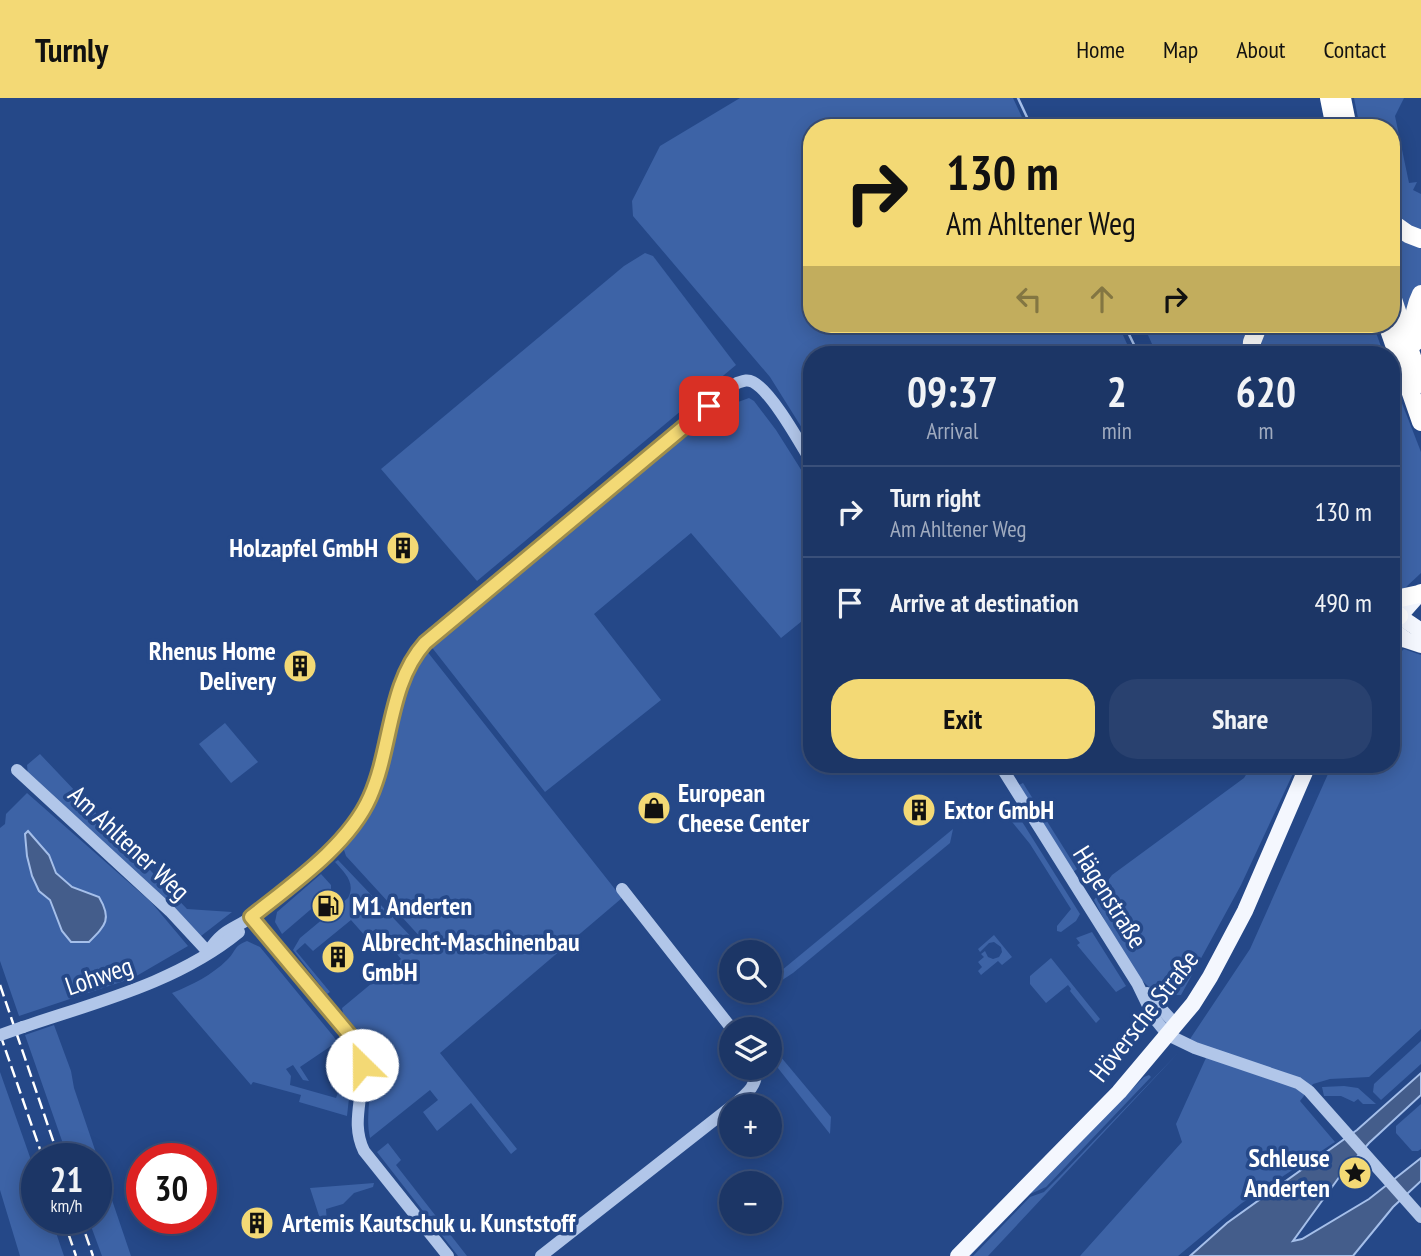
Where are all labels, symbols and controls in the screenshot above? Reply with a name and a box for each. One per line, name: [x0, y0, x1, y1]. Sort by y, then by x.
text: Turnly: [35, 28, 108, 71]
text: Home: [1076, 34, 1125, 65]
text: Map: [1163, 34, 1198, 65]
text: About: [1236, 34, 1285, 65]
text: Contact: [1323, 34, 1386, 65]
text: 130 m: [946, 140, 1059, 204]
icon: right: [831, 147, 922, 238]
text: Am Ahltener Weg: [946, 202, 1136, 244]
icon: left: [1010, 280, 1048, 318]
icon: ahead: [1083, 280, 1121, 318]
icon: right: [1156, 280, 1194, 318]
text: 09:37: [907, 364, 998, 419]
text: 2: [1107, 364, 1127, 419]
text: 620: [1236, 364, 1296, 419]
pin: [679, 376, 739, 436]
icon: arrive: [690, 387, 728, 425]
text: Arrival: [926, 416, 978, 445]
text: min: [1102, 416, 1132, 445]
text: m: [1258, 416, 1273, 445]
text: Turn right: [890, 481, 981, 514]
icon: right: [831, 493, 869, 531]
text: 130 m: [1314, 495, 1372, 528]
text: Am Ahltener Weg: [890, 514, 1026, 543]
building icon: Holzapfel GmbH: [384, 529, 422, 567]
place label: Holzapfel GmbH: [229, 531, 378, 564]
icon: arrive: [831, 584, 869, 622]
text: Arrive at destination: [890, 586, 1079, 619]
text: 490 m: [1314, 586, 1372, 619]
place label: Rhenus Home Delivery: [149, 634, 277, 697]
building icon: Rhenus Home Delivery: [281, 647, 319, 685]
button: Exit: [831, 679, 1095, 759]
button: Share: [1109, 679, 1372, 759]
place label: European Cheese Center: [678, 776, 810, 839]
street label: Am Ahltener Weg: [62, 778, 197, 907]
shop icon: European Cheese Center: [635, 789, 673, 827]
building icon: Extor GmbH: [900, 791, 938, 829]
place label: Extor GmbH: [944, 793, 1054, 826]
street label: Hägenstraße: [1066, 839, 1155, 954]
fuel station icon: M1 Anderten: [309, 887, 347, 925]
place label: M1 Anderten: [352, 889, 472, 922]
place label: Albrecht-Maschinenbau GmbH: [361, 925, 580, 988]
building icon: Albrecht-Maschinenbau GmbH: [319, 938, 357, 976]
map controls: [719, 940, 782, 1234]
button: search: [719, 940, 782, 1003]
street label: Höversche Straße: [1082, 943, 1205, 1088]
street label: Lohweg: [61, 949, 137, 1002]
button: layers: [719, 1017, 782, 1080]
position arrow: [325, 1028, 399, 1102]
button: +: [719, 1094, 782, 1157]
place label: Schleuse Anderten: [1243, 1141, 1330, 1204]
speed limit sign: 30: [126, 1143, 217, 1234]
place icon: Schleuse Anderten: [1336, 1154, 1374, 1192]
text: 21: [50, 1156, 83, 1202]
button: −: [719, 1171, 782, 1234]
text: km/h: [51, 1194, 82, 1217]
building icon: Artemis Kautschuk u. Kunststoff: [238, 1204, 276, 1242]
place label: Artemis Kautschuk u. Kunststoff: [281, 1206, 577, 1239]

